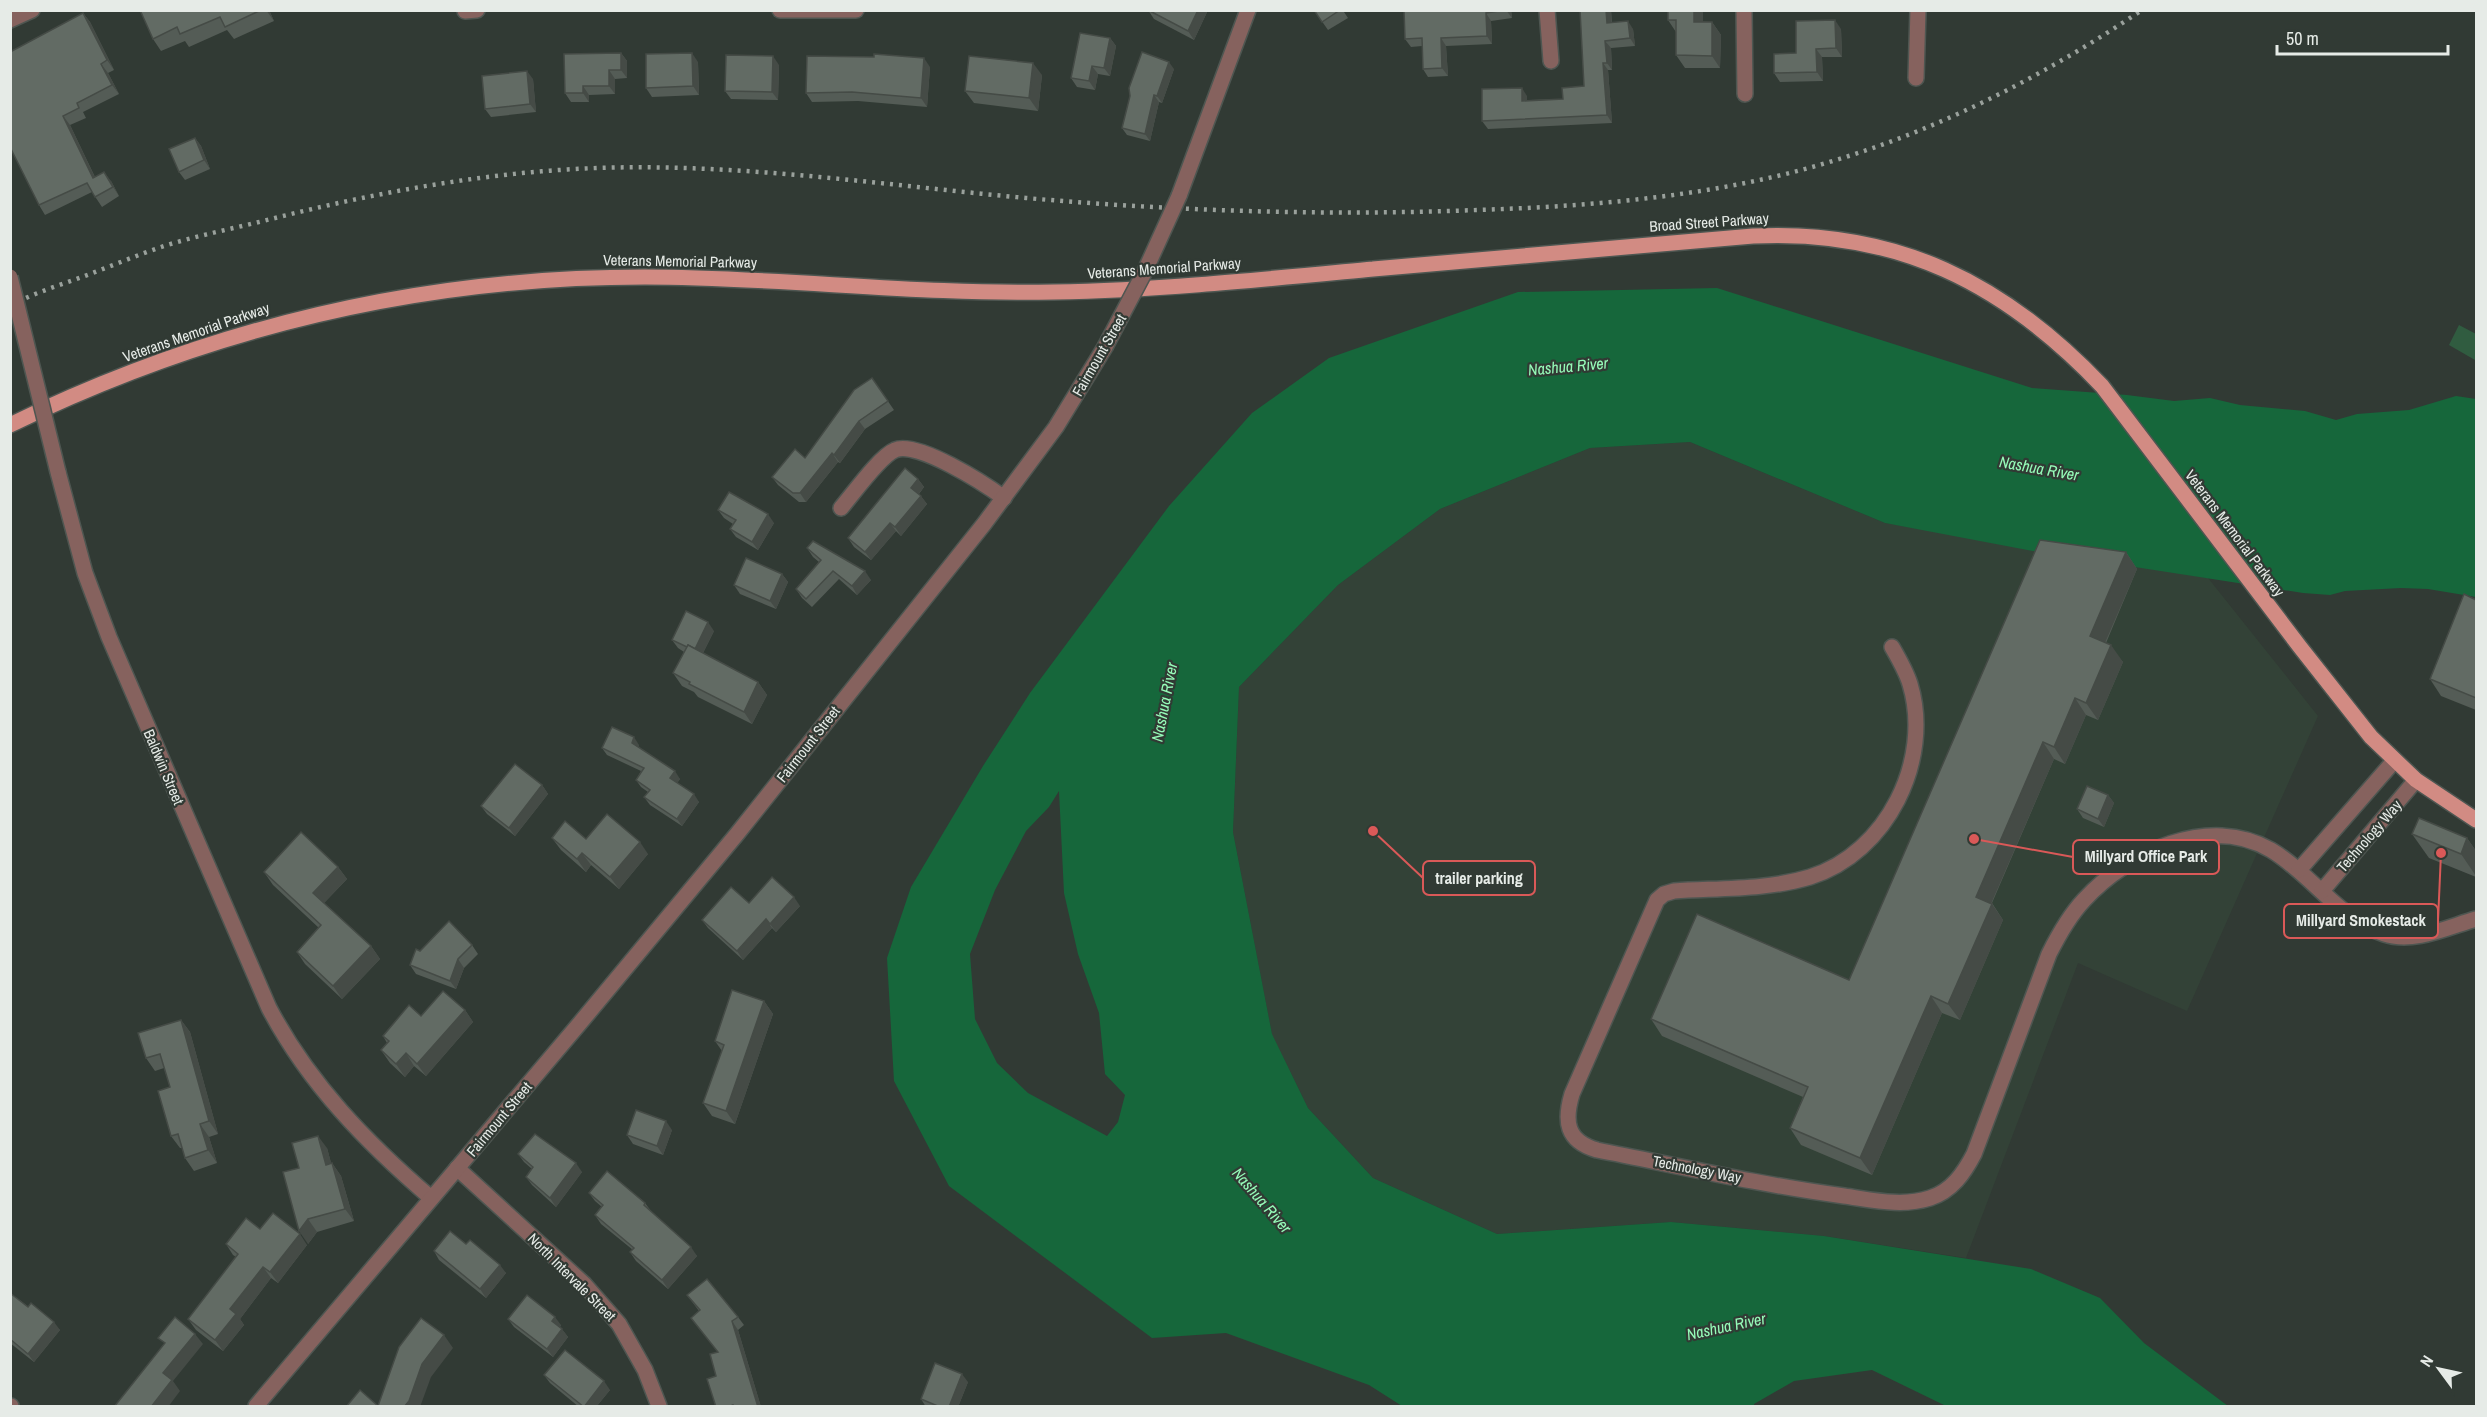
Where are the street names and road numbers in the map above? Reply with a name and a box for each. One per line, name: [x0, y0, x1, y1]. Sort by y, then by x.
street label: Broad Street Parkway: [1649, 207, 1770, 237]
street label: Veterans Memorial Parkway: [603, 249, 758, 273]
street label: Veterans Memorial Parkway: [1087, 252, 1242, 284]
street label: Veterans Memorial Parkway: [120, 297, 273, 367]
street label: Fairmount Street: [1067, 310, 1131, 400]
street label: Veterans Memorial Parkway: [2180, 465, 2290, 601]
street label: Fairmount Street: [771, 701, 845, 787]
street label: Baldwin Street: [139, 726, 190, 808]
street label: Technology Way: [2332, 795, 2407, 877]
street label: Fairmount Street: [461, 1077, 537, 1161]
street label: Technology Way: [1651, 1150, 1744, 1188]
street label: North Intervale Street: [523, 1228, 621, 1326]

